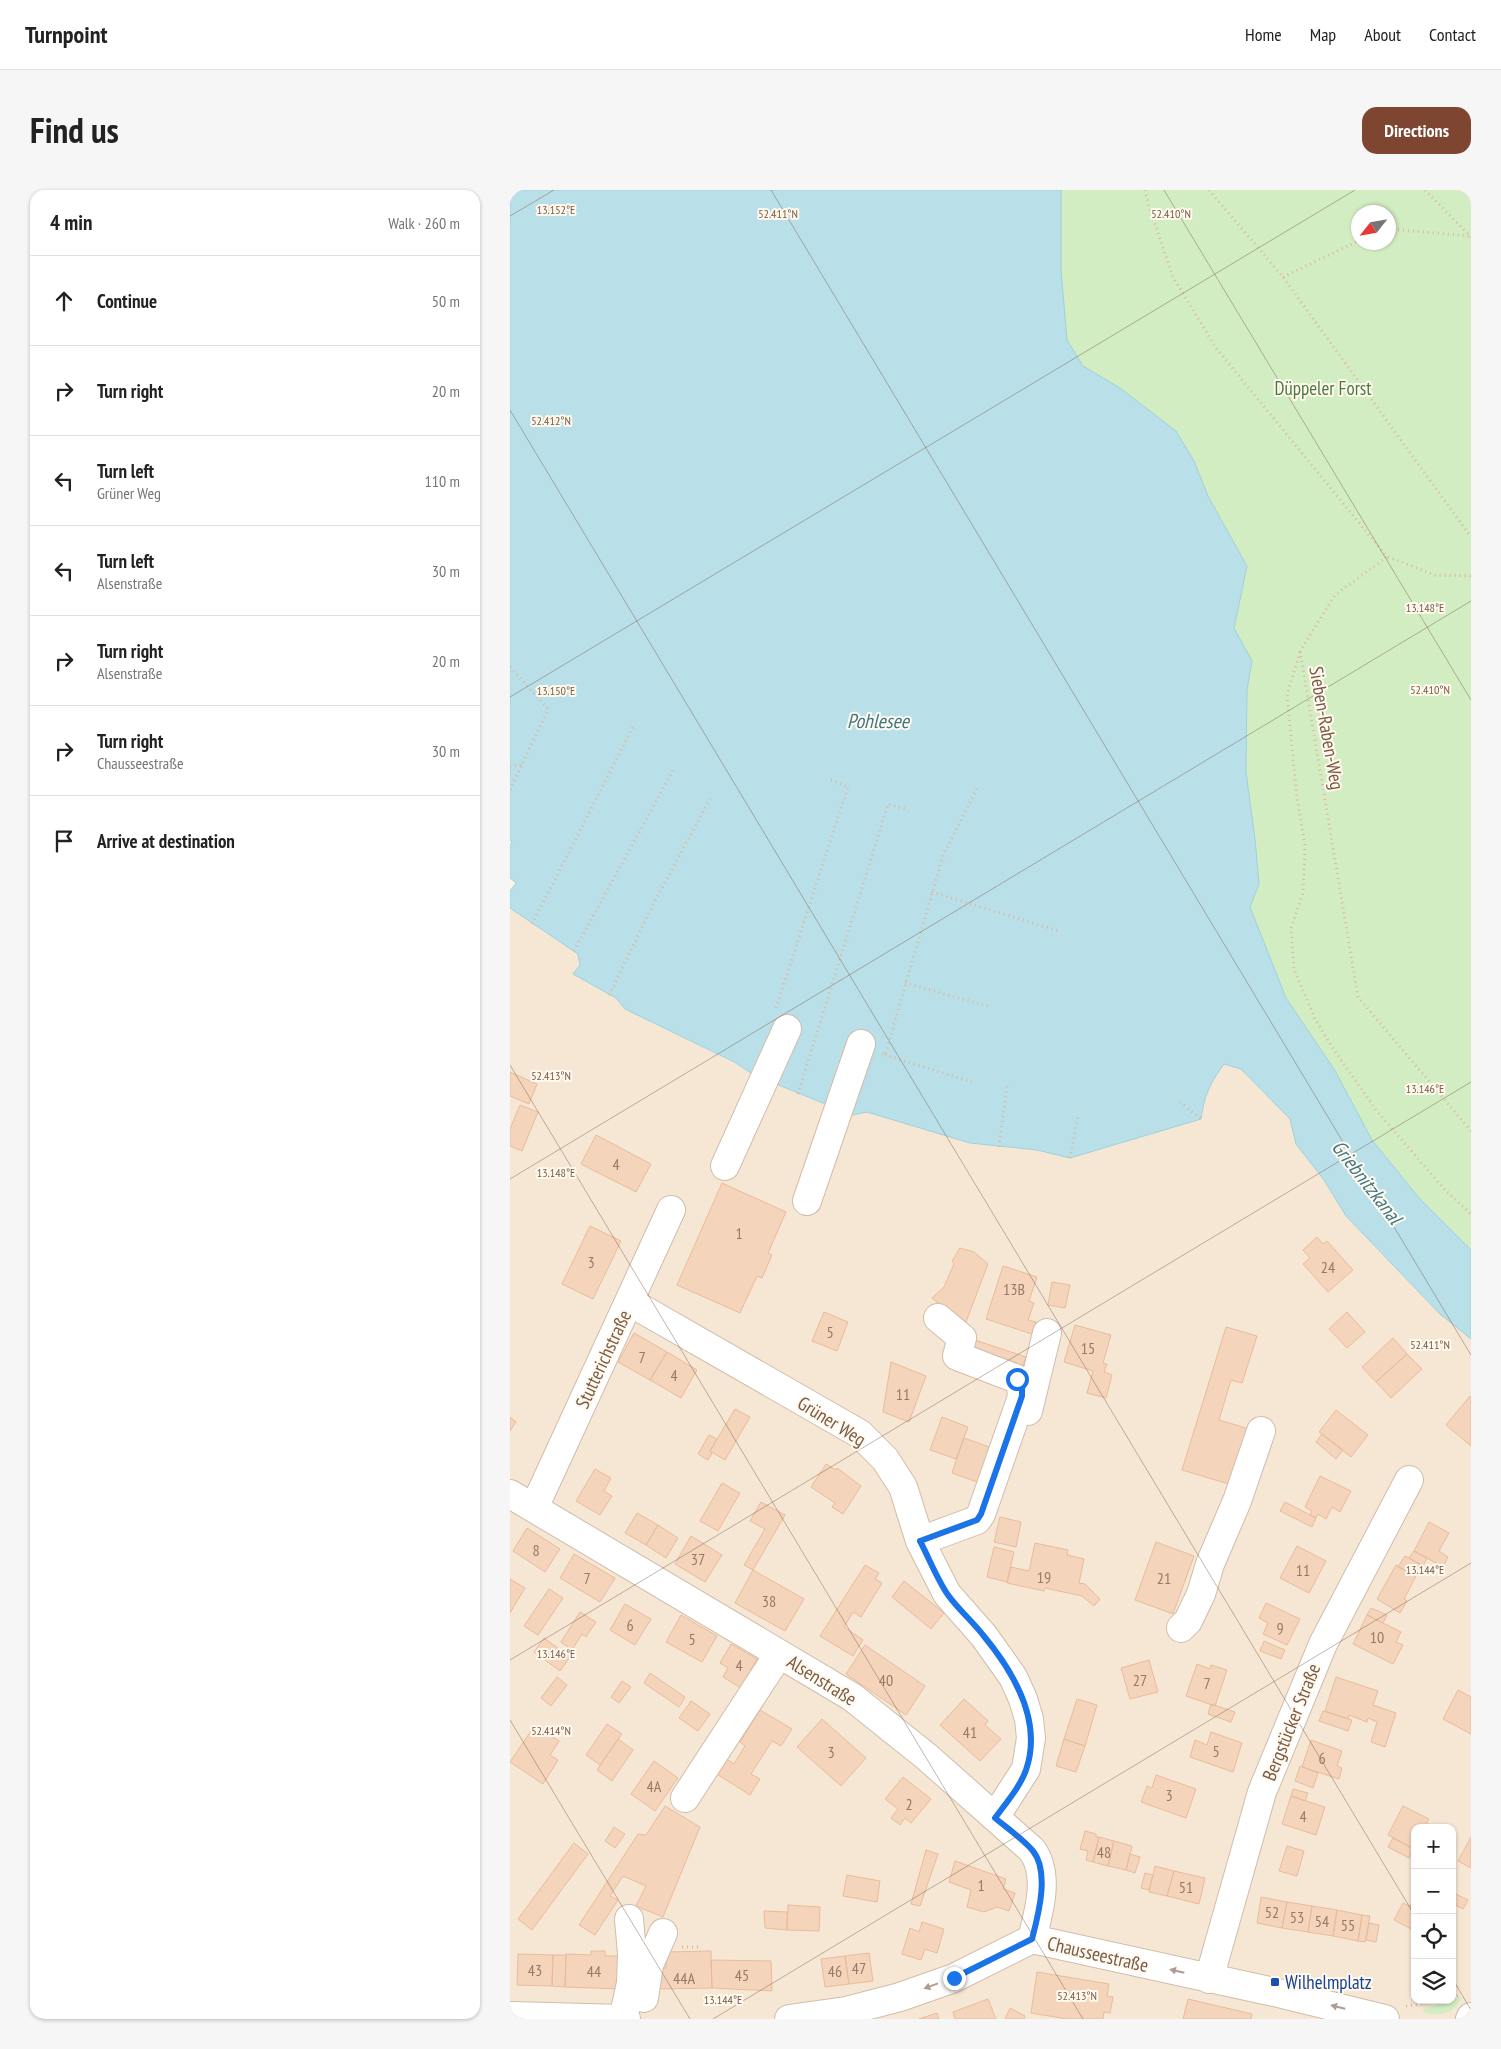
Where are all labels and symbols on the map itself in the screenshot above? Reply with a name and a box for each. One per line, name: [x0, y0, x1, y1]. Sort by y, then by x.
text: 13.152°E: [537, 202, 575, 217]
north arrow: [1351, 205, 1396, 250]
text: 52.411°N: [758, 206, 798, 221]
text: 52.410°N: [1151, 206, 1191, 221]
park label: Düppeler Forst: [1274, 376, 1372, 400]
text: 52.412°N: [531, 413, 571, 428]
text: 13.148°E: [1406, 600, 1444, 615]
street label: Sieben-Raben-Weg: [1304, 665, 1350, 791]
text: 52.410°N: [1410, 682, 1450, 697]
text: 13.150°E: [537, 683, 575, 698]
water label: Pohlesee: [847, 708, 911, 734]
text: 52.413°N: [531, 1068, 571, 1083]
text: 13.146°E: [1406, 1081, 1444, 1096]
water label: Griebnitzkanal: [1326, 1135, 1409, 1231]
house number: 4: [612, 1154, 620, 1174]
text: 13.148°E: [537, 1165, 575, 1180]
house number: 1: [735, 1223, 743, 1243]
house number: 3: [587, 1252, 595, 1272]
house number: 24: [1321, 1257, 1335, 1277]
house number: 13B: [1003, 1279, 1025, 1299]
street label: Stutterichstraße: [570, 1306, 636, 1412]
house number: 5: [826, 1322, 834, 1342]
text: 52.411°N: [1410, 1337, 1450, 1352]
house number: 15: [1081, 1338, 1095, 1358]
house number: 7: [638, 1347, 646, 1367]
house number: 4: [670, 1365, 678, 1385]
route start: [1006, 1368, 1029, 1391]
house number: 11: [896, 1384, 910, 1404]
street label: Grüner Weg: [793, 1391, 871, 1451]
house number: 8: [532, 1540, 540, 1560]
house number: 37: [691, 1549, 705, 1569]
house number: 11: [1296, 1560, 1310, 1580]
text: 13.144°E: [1406, 1562, 1444, 1577]
house number: 19: [1037, 1567, 1051, 1587]
house number: 7: [583, 1568, 591, 1588]
house number: 21: [1157, 1568, 1171, 1588]
house number: 38: [762, 1591, 776, 1611]
house number: 6: [626, 1615, 634, 1635]
house number: 9: [1276, 1618, 1284, 1638]
house number: 10: [1370, 1627, 1384, 1647]
house number: 5: [688, 1629, 696, 1649]
text: 13.146°E: [537, 1646, 575, 1661]
street label: Alsenstraße: [783, 1649, 861, 1711]
house number: 4: [735, 1655, 743, 1675]
street label: Bergstücker Straße: [1257, 1660, 1325, 1784]
house number: 40: [879, 1670, 893, 1690]
house number: 27: [1133, 1670, 1147, 1690]
house number: 7: [1203, 1673, 1211, 1693]
house number: 41: [963, 1722, 977, 1742]
text: 52.414°N: [531, 1723, 571, 1738]
house number: 5: [1212, 1741, 1220, 1761]
house number: 3: [827, 1742, 835, 1762]
house number: 6: [1318, 1748, 1326, 1768]
house number: 4A: [647, 1776, 662, 1796]
house number: 3: [1165, 1785, 1173, 1805]
house number: 2: [905, 1794, 913, 1814]
house number: 4: [1299, 1806, 1307, 1826]
house number: 48: [1097, 1842, 1111, 1862]
house number: 1: [977, 1875, 985, 1895]
house number: 51: [1179, 1877, 1193, 1897]
house number: 52: [1265, 1902, 1279, 1922]
house number: 53: [1290, 1907, 1304, 1927]
house number: 54: [1315, 1911, 1329, 1931]
house number: 55: [1341, 1915, 1355, 1935]
street label: Chausseestraße: [1045, 1931, 1151, 1977]
house number: 47: [852, 1958, 866, 1978]
house number: 43: [528, 1960, 542, 1980]
house number: 44: [587, 1961, 601, 1981]
house number: 46: [828, 1961, 842, 1981]
house number: 45: [735, 1965, 749, 1985]
route end: [943, 1967, 966, 1990]
one-way arrow: [1168, 1967, 1184, 1975]
house number: 44A: [673, 1968, 695, 1988]
place label: Wilhelmplatz: [1285, 1970, 1372, 1994]
marker: Wilhelmplatz: [1269, 1976, 1281, 1988]
one-way arrow: [924, 1983, 939, 1990]
text: 52.413°N: [1057, 1988, 1097, 2003]
text: 13.144°E: [704, 1992, 742, 2007]
one-way arrow: [1330, 2003, 1345, 2011]

